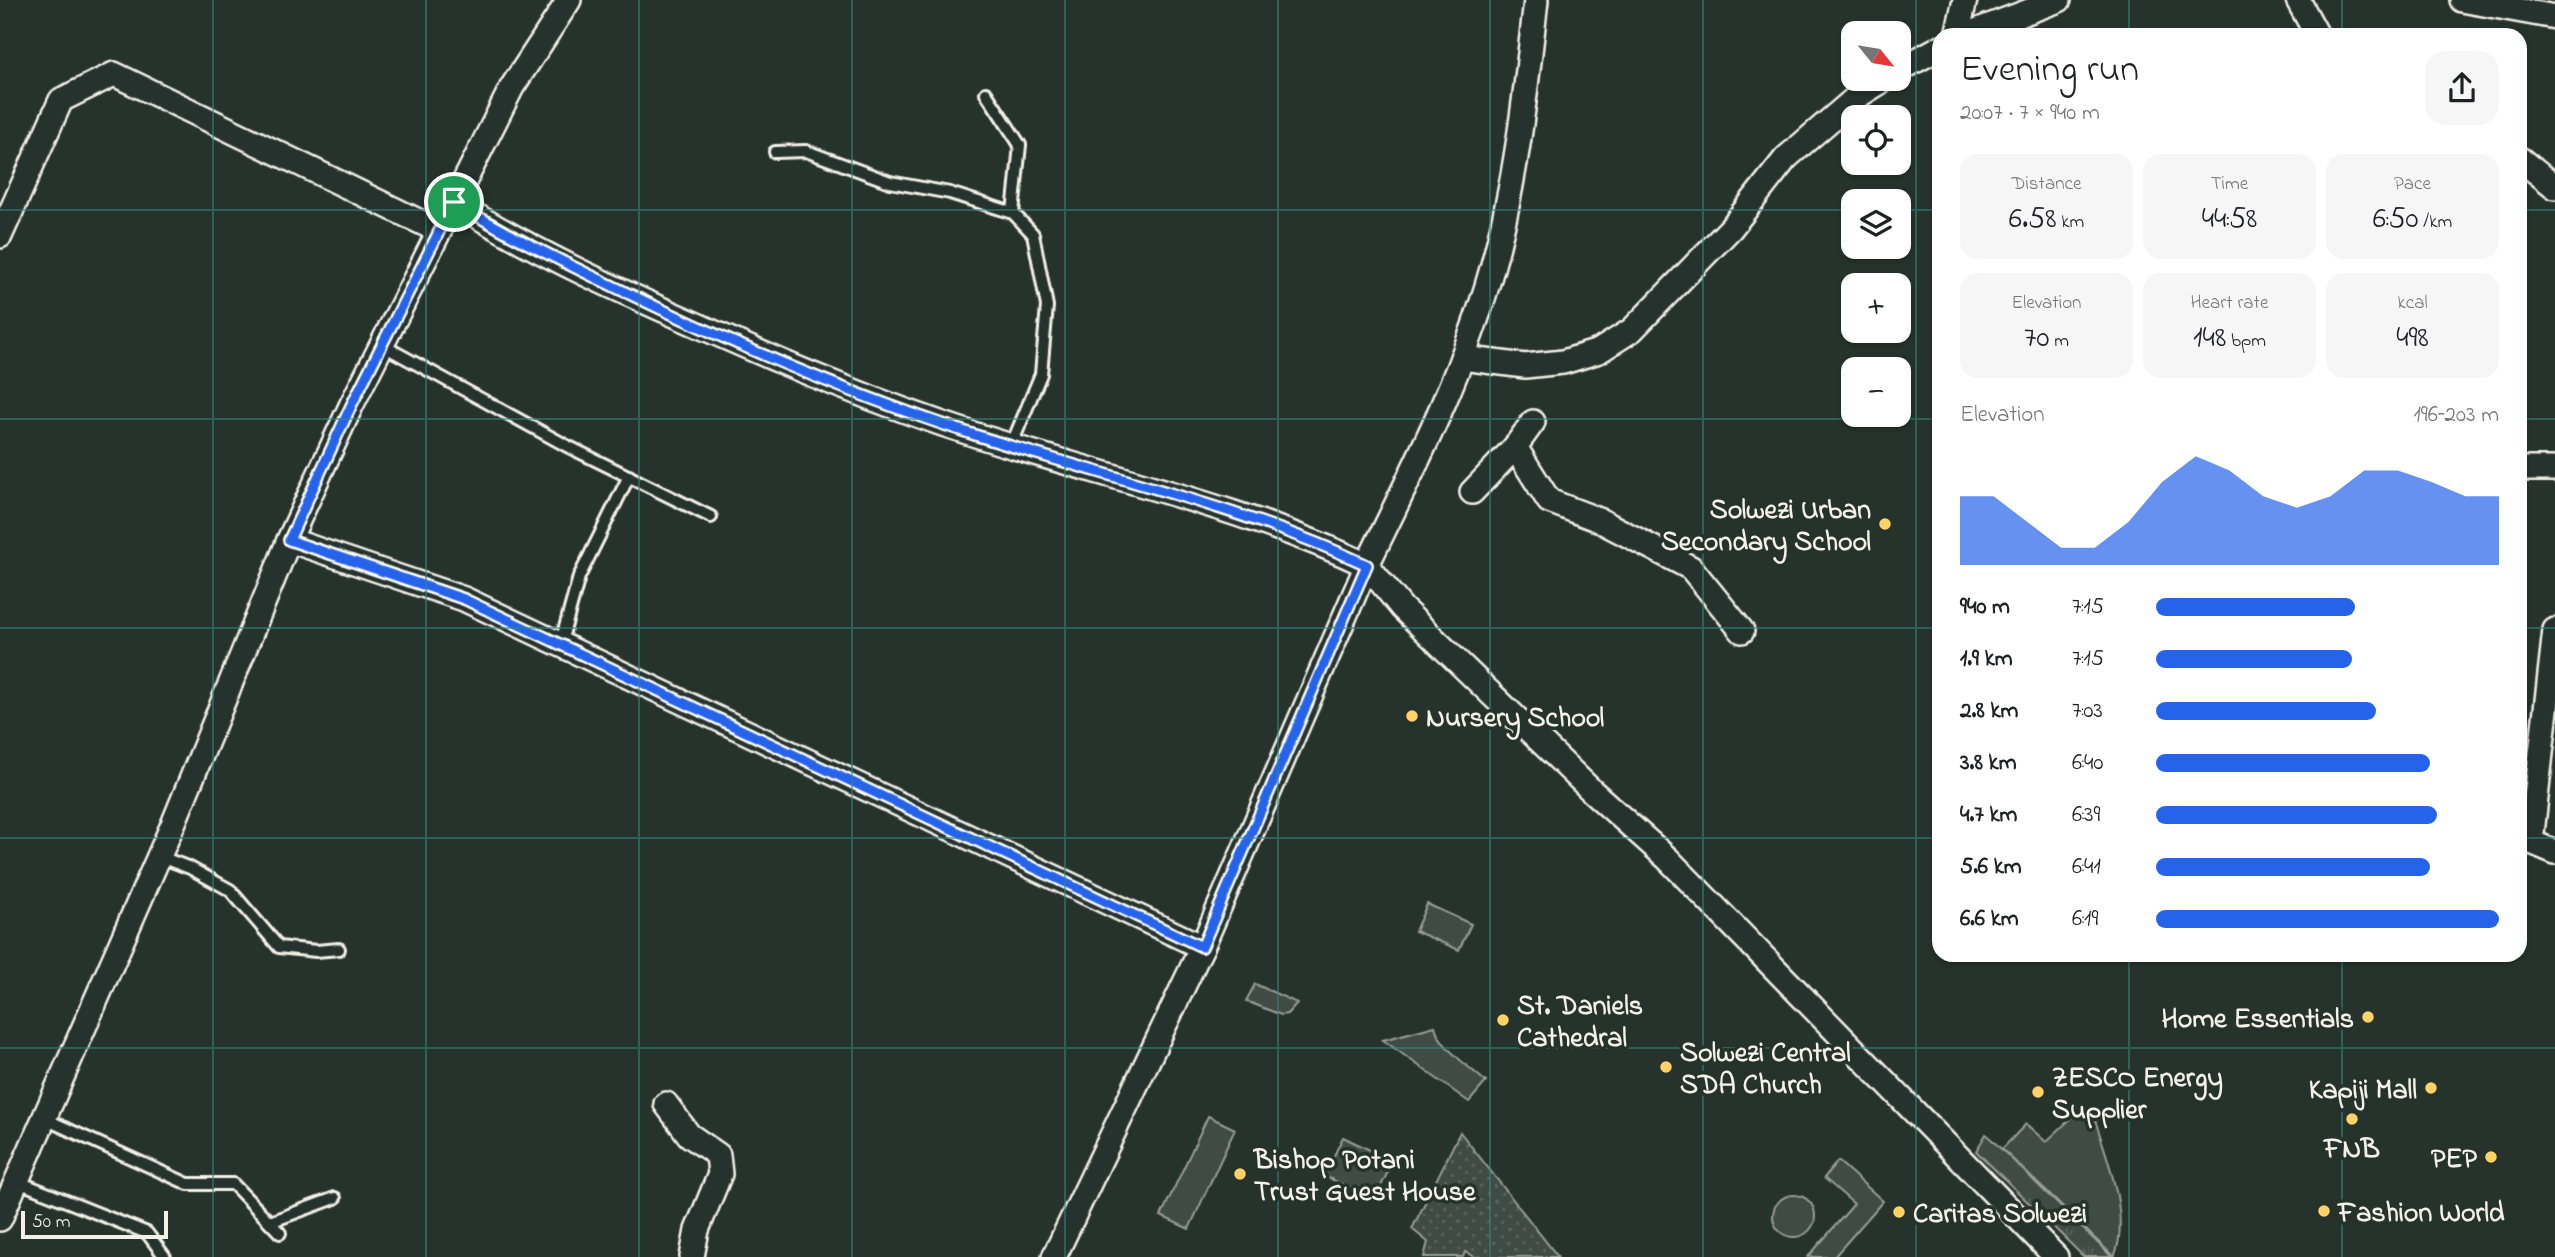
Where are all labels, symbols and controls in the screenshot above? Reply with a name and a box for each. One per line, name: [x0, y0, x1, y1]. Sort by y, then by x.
north arrow: [1841, 21, 1911, 91]
map controls: [1841, 21, 1911, 427]
text: Evening run: [1960, 43, 2139, 99]
button: share: [2425, 51, 2499, 125]
text: 20:07 · 7 × 940 m: [1960, 97, 2100, 130]
button: locate: [1841, 105, 1911, 175]
text: Distance: [2012, 171, 2082, 198]
text: Time: [2211, 171, 2248, 198]
text: Pace: [2394, 171, 2431, 198]
pin: [424, 172, 484, 232]
icon: arrive: [435, 183, 473, 221]
button: layers: [1841, 189, 1911, 259]
text: 6.58: [2009, 198, 2056, 242]
text: 44:58: [2202, 198, 2257, 242]
text: 6:50: [2373, 198, 2419, 242]
text: km: [2056, 209, 2084, 236]
text: /km: [2419, 209, 2452, 236]
button: +: [1841, 273, 1911, 343]
text: Elevation: [2012, 290, 2081, 317]
text: Heart rate: [2191, 290, 2268, 317]
text: kcal: [2397, 290, 2428, 317]
text: 70: [2024, 317, 2049, 361]
text: 148: [2193, 317, 2226, 361]
text: 498: [2396, 317, 2429, 361]
text: m: [2049, 328, 2069, 355]
text: bpm: [2226, 328, 2266, 355]
button: −: [1841, 357, 1911, 427]
text: Elevation: [1960, 399, 2045, 432]
text: 196–203 m: [2414, 399, 2499, 432]
place label: Solwezi Urban Secondary School: [1661, 491, 1871, 564]
marker: Solwezi Urban Secondary School: [1877, 516, 1893, 532]
text: 940 m: [1960, 591, 2010, 624]
text: 7:15: [2072, 591, 2104, 624]
text: 1.9 km: [1960, 643, 2013, 676]
text: 7:15: [2072, 643, 2104, 676]
text: 2.8 km: [1960, 695, 2018, 728]
text: 7:03: [2072, 695, 2103, 728]
place label: Nursery School: [1426, 699, 1605, 740]
marker: Nursery School: [1404, 708, 1420, 724]
text: 3.8 km: [1960, 747, 2017, 780]
text: 6:40: [2072, 747, 2104, 780]
text: 4.7 km: [1960, 799, 2017, 832]
text: 6:39: [2072, 799, 2101, 832]
text: 5.6 km: [1960, 851, 2022, 884]
text: 6:41: [2072, 851, 2101, 884]
text: 6.6 km: [1960, 903, 2019, 936]
text: 6:19: [2072, 903, 2098, 936]
place label: St. Daniels Cathedral: [1517, 987, 1643, 1060]
place label: Home Essentials: [2162, 1000, 2354, 1041]
marker: Home Essentials: [2360, 1009, 2376, 1025]
marker: St. Daniels Cathedral: [1495, 1012, 1511, 1028]
place label: Solwezi Central SDA Church: [1680, 1034, 1851, 1107]
marker: Solwezi Central SDA Church: [1658, 1059, 1674, 1075]
place label: ZESCO Energy Supplier: [2052, 1059, 2223, 1132]
place label: Kapiji Mall: [2309, 1071, 2417, 1112]
marker: Kapiji Mall: [2423, 1080, 2439, 1096]
marker: ZESCO Energy Supplier: [2030, 1084, 2046, 1100]
marker: FNB: [2344, 1111, 2360, 1127]
place label: FNB: [2322, 1130, 2380, 1171]
place label: PEP: [2431, 1140, 2477, 1181]
place label: Bishop Potani Trust Guest House: [1252, 1141, 1477, 1214]
marker: PEP: [2483, 1149, 2499, 1165]
marker: Bishop Potani Trust Guest House: [1232, 1166, 1248, 1182]
place label: Fashion World: [2336, 1194, 2505, 1235]
place label: Caritas Solwezi: [1913, 1195, 2087, 1236]
marker: Fashion World: [2316, 1203, 2332, 1219]
marker: Caritas Solwezi: [1891, 1204, 1907, 1220]
scale bar: [21, 1208, 168, 1240]
text: 50 m: [32, 1209, 71, 1236]

